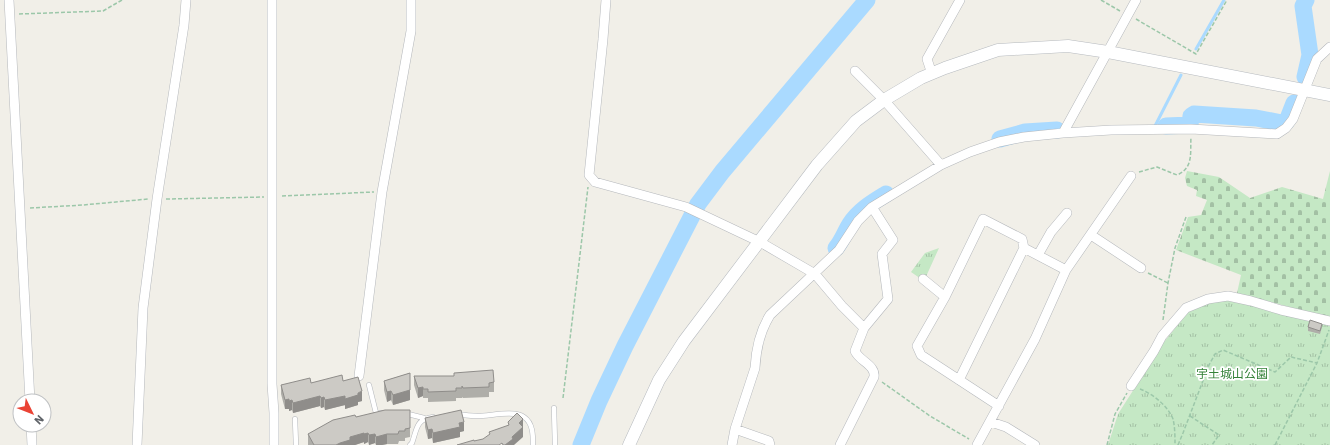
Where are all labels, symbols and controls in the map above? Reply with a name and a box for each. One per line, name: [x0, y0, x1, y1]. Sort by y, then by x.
park label: 宇土城山公園: [1196, 366, 1268, 381]
north arrow: [12, 393, 52, 433]
text: N: [31, 412, 47, 428]

